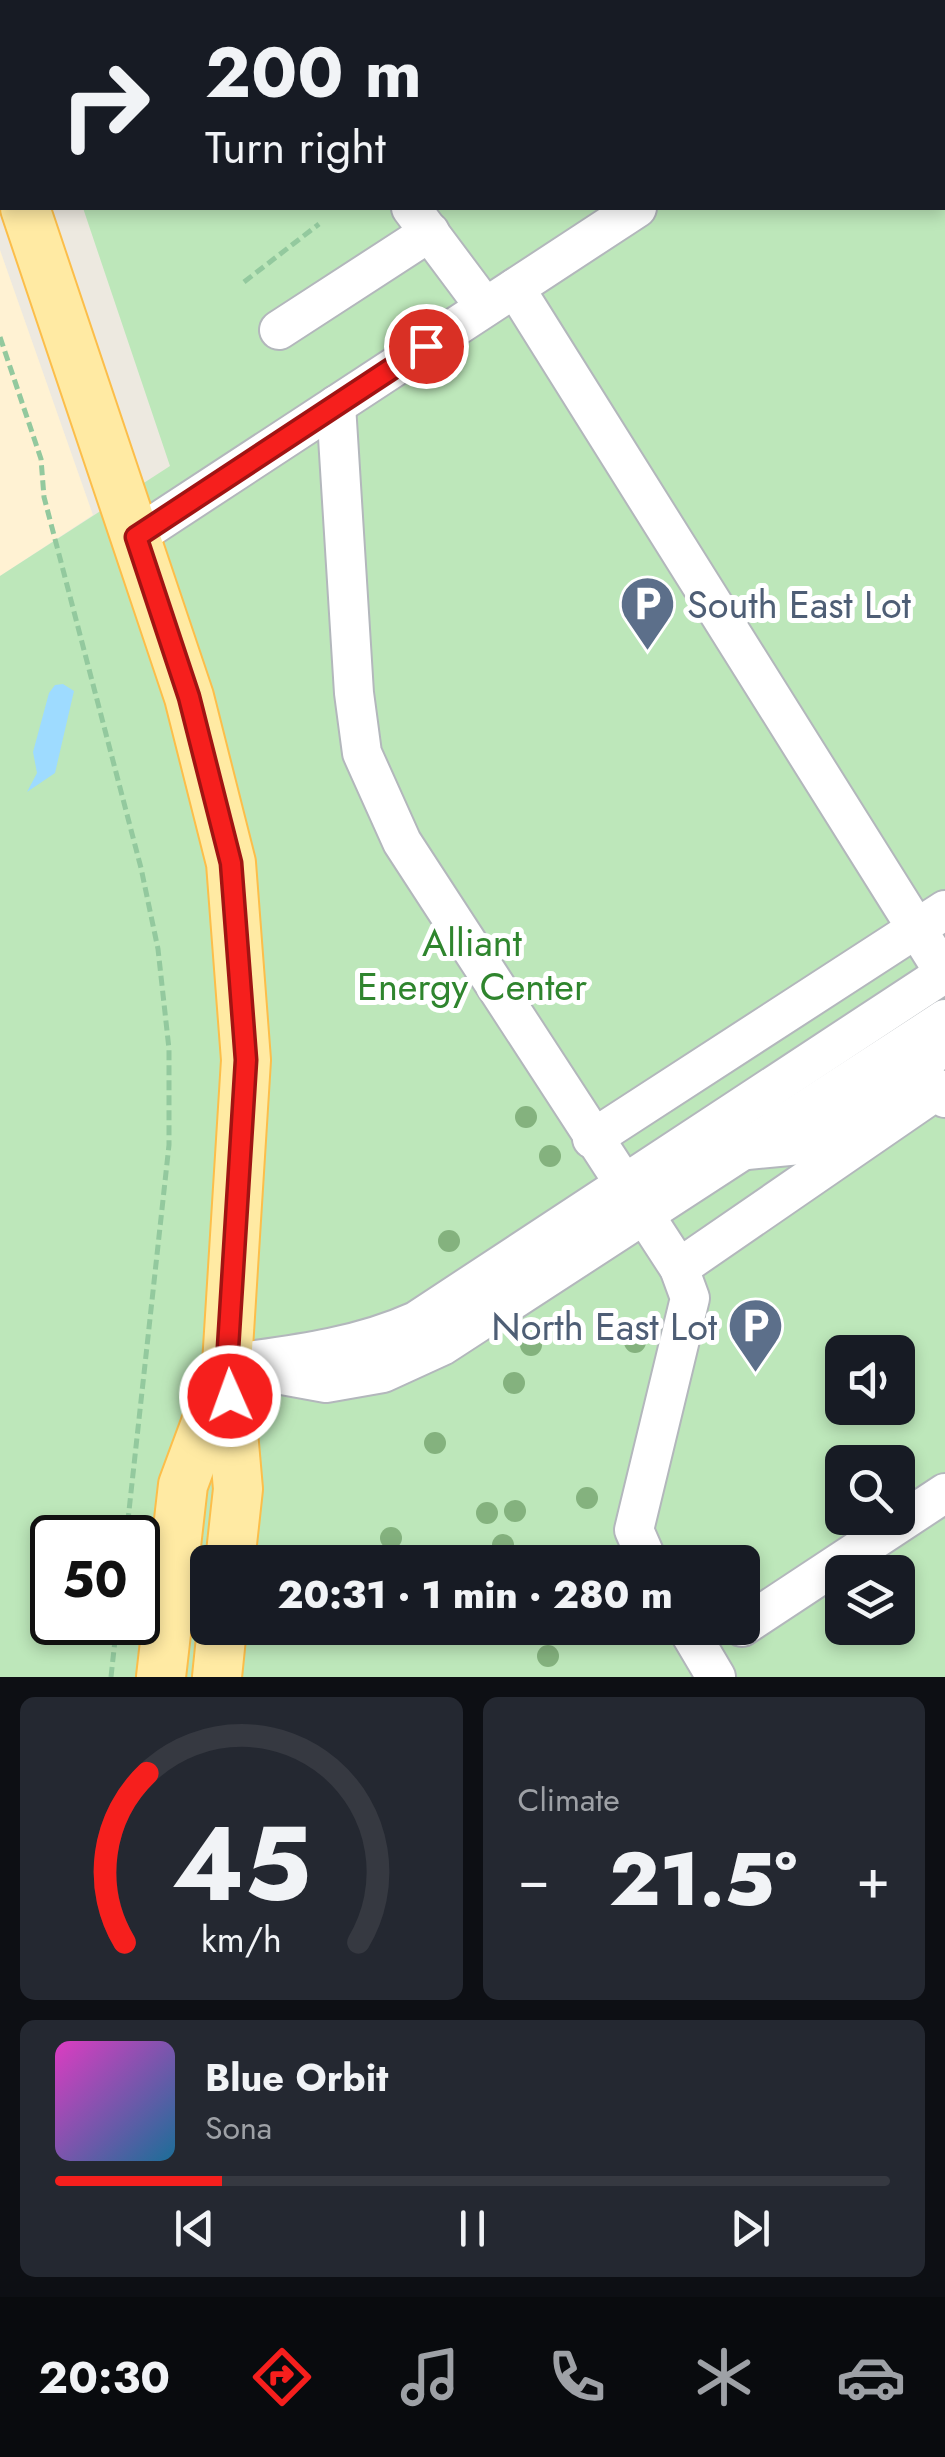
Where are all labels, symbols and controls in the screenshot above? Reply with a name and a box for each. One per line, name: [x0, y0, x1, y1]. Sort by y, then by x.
text: 200 m: [205, 22, 422, 123]
icon: right: [40, 40, 170, 170]
text: Turn right: [205, 115, 386, 180]
pin: [384, 304, 469, 389]
icon: arrive: [399, 319, 454, 374]
parking icon: South East Lot: [618, 574, 678, 653]
place label: South East Lot: [687, 577, 911, 632]
park label: Alliant Energy Center: [357, 915, 587, 1014]
parking icon: North East Lot: [726, 1296, 786, 1375]
place label: North East Lot: [491, 1299, 717, 1354]
map controls: [825, 1335, 915, 1645]
button: sound: [825, 1335, 915, 1425]
position arrow: [178, 1344, 282, 1448]
button: search: [825, 1445, 915, 1535]
speed limit sign: 50: [30, 1515, 160, 1645]
button: layers: [825, 1555, 915, 1645]
text: 20:31 · 1 min · 280 m: [277, 1567, 673, 1622]
text: Climate: [518, 1777, 620, 1823]
text: 45: [171, 1789, 311, 1939]
text: 21.5°: [609, 1825, 797, 1933]
text: −: [518, 1839, 550, 1919]
text: +: [856, 1839, 890, 1919]
text: km/h: [201, 1914, 282, 1965]
text: Blue Orbit: [205, 2050, 388, 2105]
text: Sona: [205, 2105, 272, 2151]
icon: previous: [167, 2201, 222, 2256]
icon: pause: [445, 2201, 500, 2256]
icon: next: [723, 2201, 778, 2256]
icon: directions: [247, 2342, 317, 2412]
icon: music: [395, 2342, 465, 2412]
icon: phone: [542, 2342, 612, 2412]
icon: climate: [689, 2342, 759, 2412]
icon: car: [836, 2342, 906, 2412]
text: 20:30: [39, 2345, 170, 2410]

